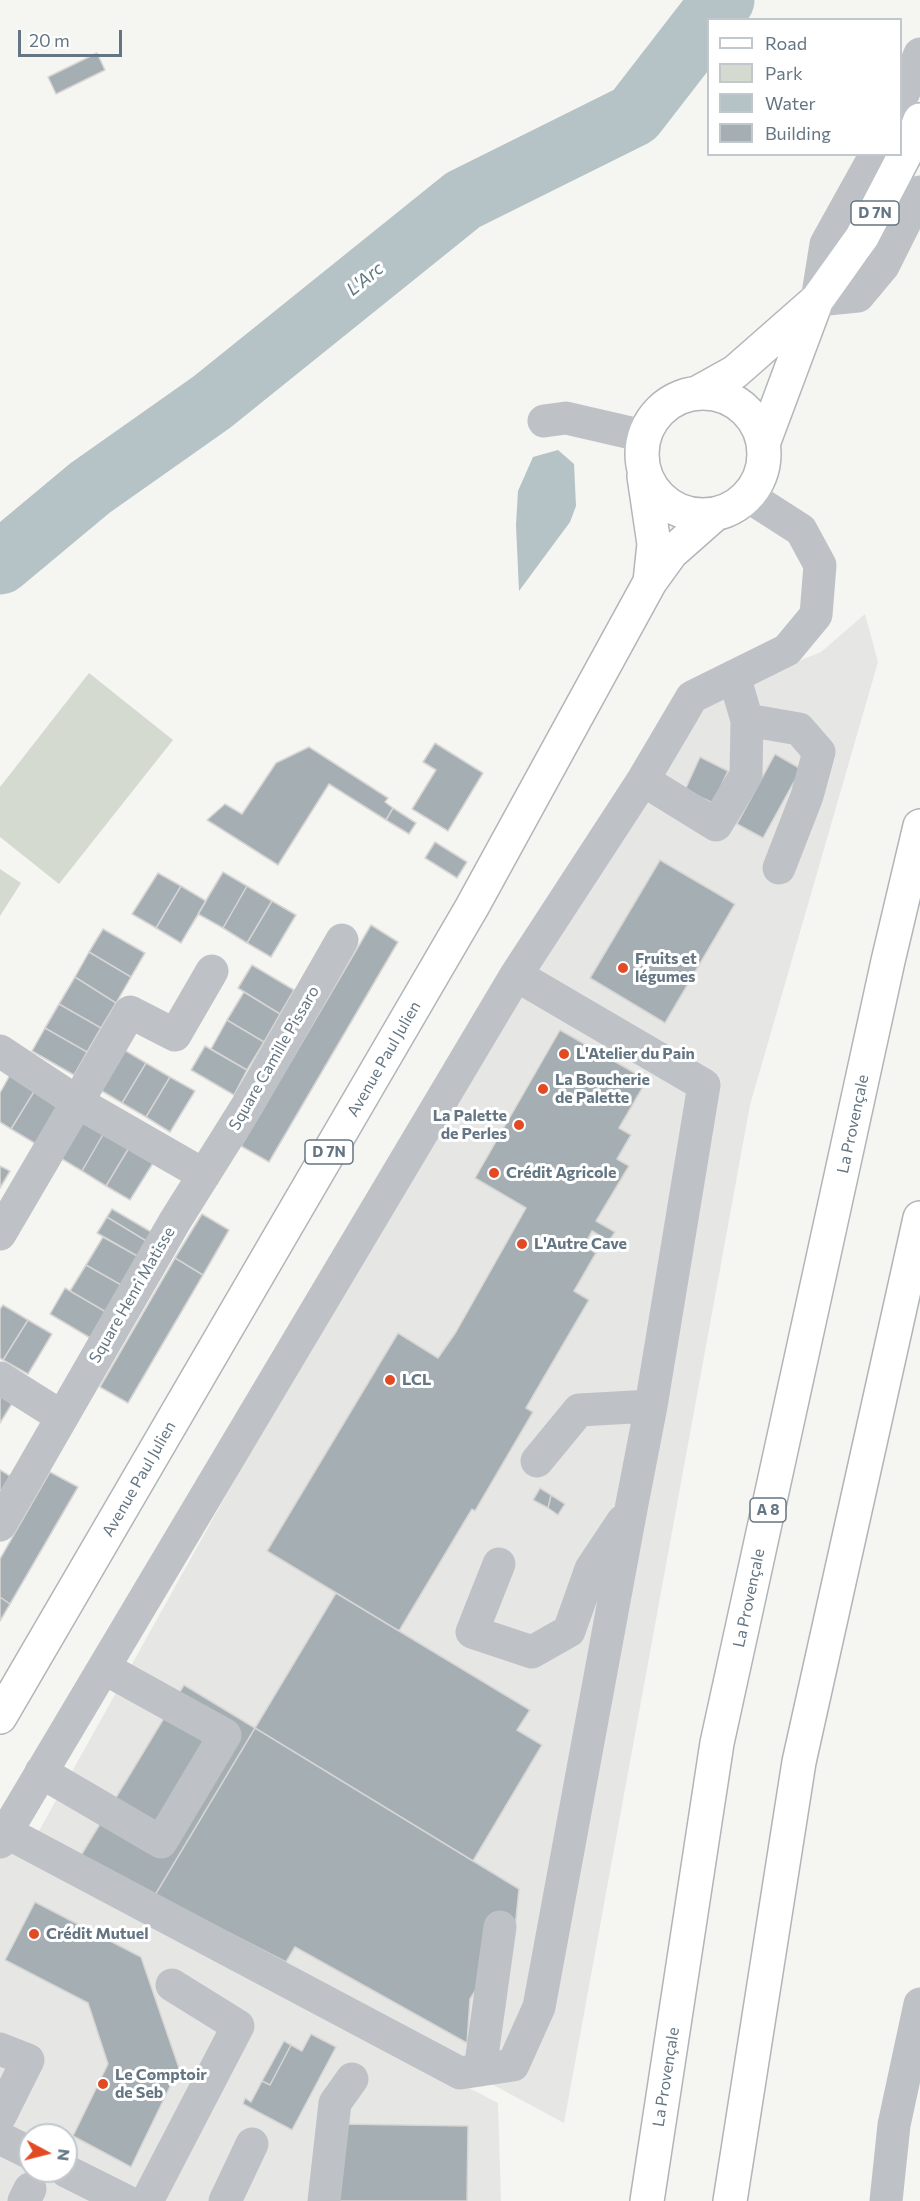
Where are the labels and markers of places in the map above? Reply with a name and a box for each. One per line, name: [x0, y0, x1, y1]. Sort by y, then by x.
place label: Fruits et légumes: [635, 949, 697, 987]
marker: Fruits et légumes: [616, 961, 630, 975]
place label: L'Atelier du Pain: [576, 1044, 695, 1064]
marker: L'Atelier du Pain: [557, 1047, 571, 1061]
place label: La Boucherie de Palette: [555, 1070, 650, 1108]
marker: La Boucherie de Palette: [536, 1082, 550, 1096]
place label: La Palette de Perles: [433, 1106, 507, 1144]
marker: La Palette de Perles: [512, 1118, 526, 1132]
place label: Crédit Agricole: [506, 1163, 616, 1183]
marker: Crédit Agricole: [487, 1166, 501, 1180]
place label: L'Autre Cave: [534, 1234, 627, 1254]
marker: L'Autre Cave: [515, 1237, 529, 1251]
place label: LCL: [402, 1370, 431, 1390]
marker: LCL: [383, 1373, 397, 1387]
place label: Crédit Mutuel: [46, 1924, 148, 1944]
marker: Crédit Mutuel: [27, 1927, 41, 1941]
place label: Le Comptoir de Seb: [115, 2065, 207, 2103]
marker: Le Comptoir de Seb: [96, 2077, 110, 2091]

